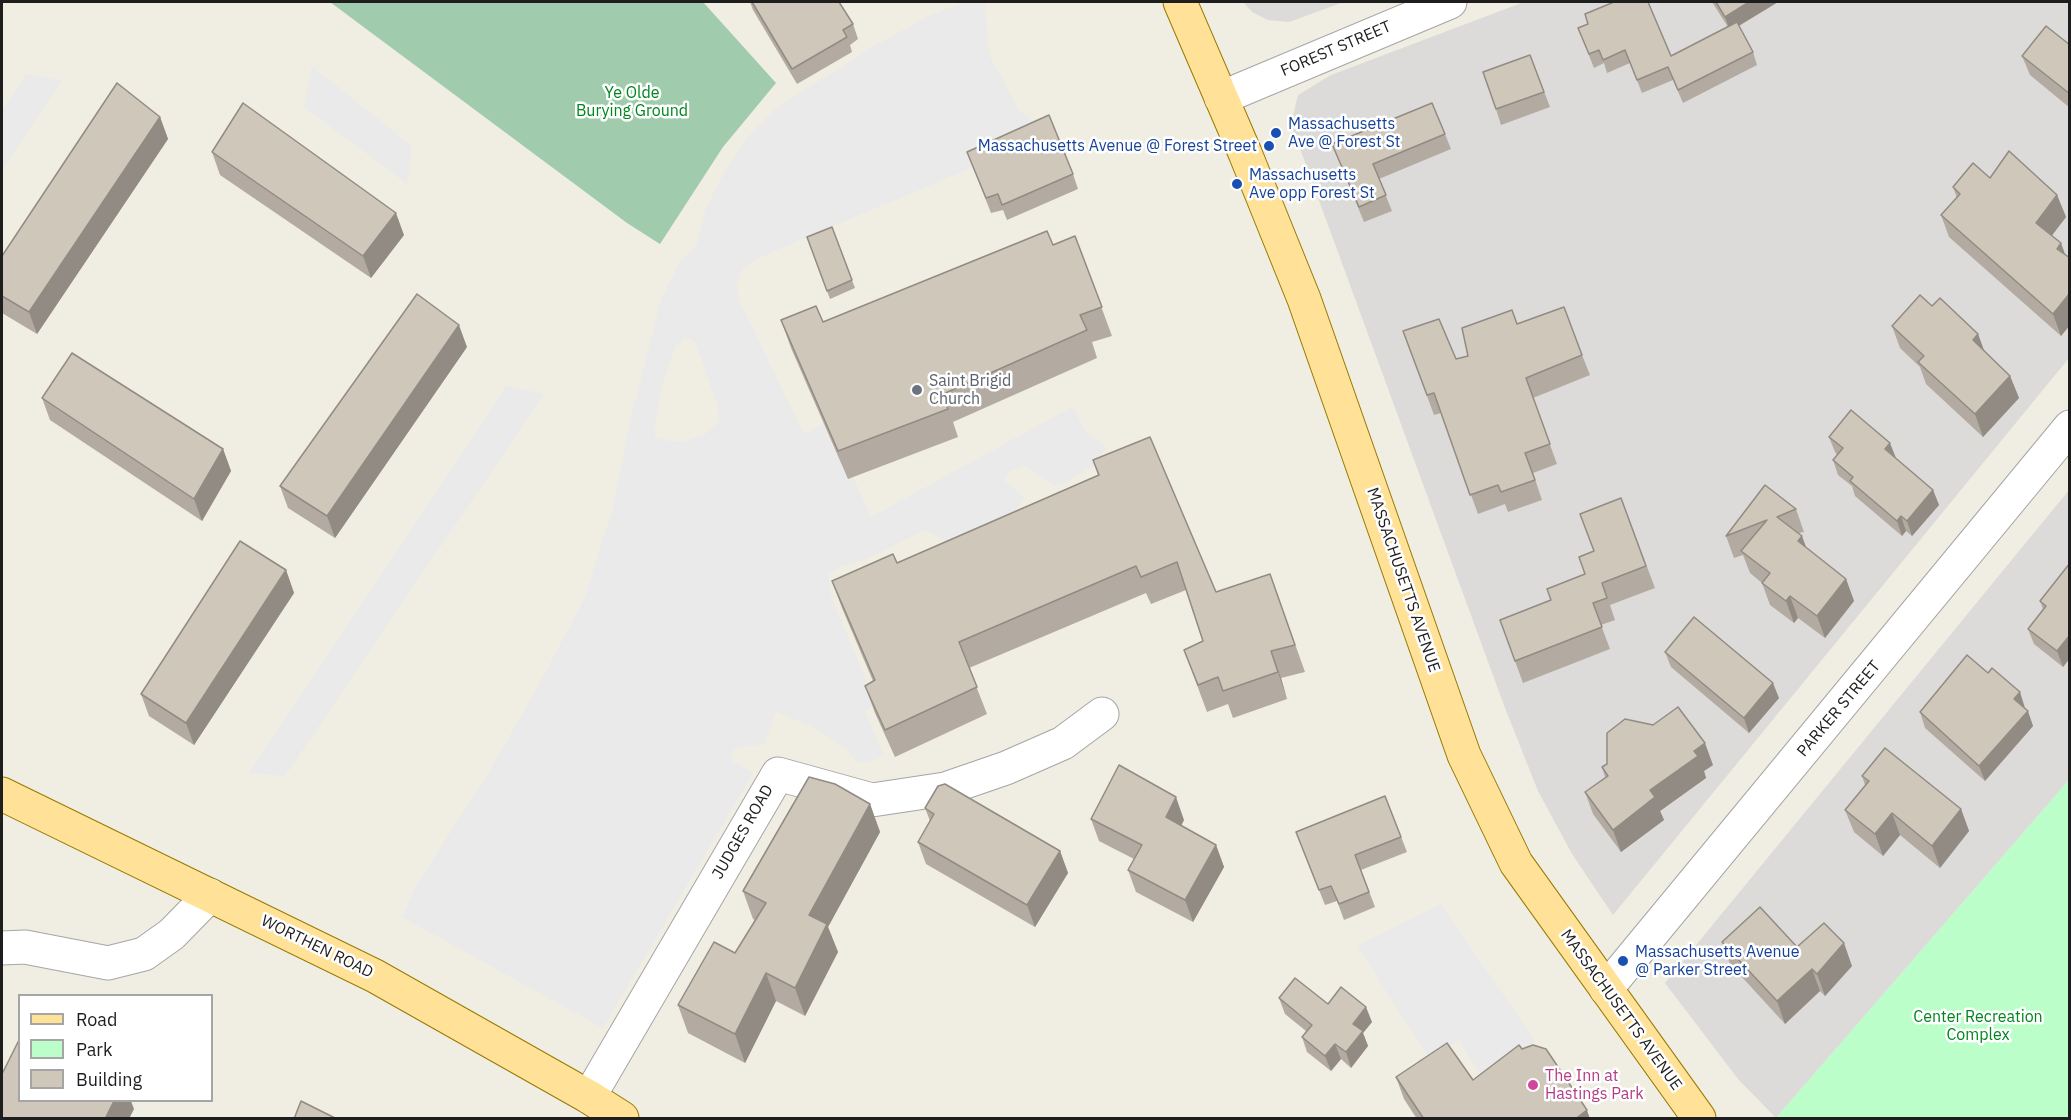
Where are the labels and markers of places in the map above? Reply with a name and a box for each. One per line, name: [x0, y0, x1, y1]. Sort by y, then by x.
place label: Massachusetts Ave @ Forest St: [1288, 114, 1400, 152]
marker: Massachusetts Ave @ Forest St: [1269, 126, 1283, 140]
place label: Massachusetts Avenue @ Forest Street: [978, 136, 1257, 156]
marker: Massachusetts Avenue @ Forest Street: [1262, 139, 1276, 153]
place label: Massachusetts Ave opp Forest St: [1249, 165, 1375, 203]
marker: Massachusetts Ave opp Forest St: [1230, 177, 1244, 191]
place label: Saint Brigid Church: [929, 371, 1011, 409]
marker: Saint Brigid Church: [910, 383, 924, 397]
place label: Massachusetts Avenue @ Parker Street: [1635, 942, 1799, 980]
marker: Massachusetts Avenue @ Parker Street: [1616, 954, 1630, 968]
place label: The Inn at Hastings Park: [1545, 1066, 1644, 1104]
marker: The Inn at Hastings Park: [1526, 1078, 1540, 1092]

